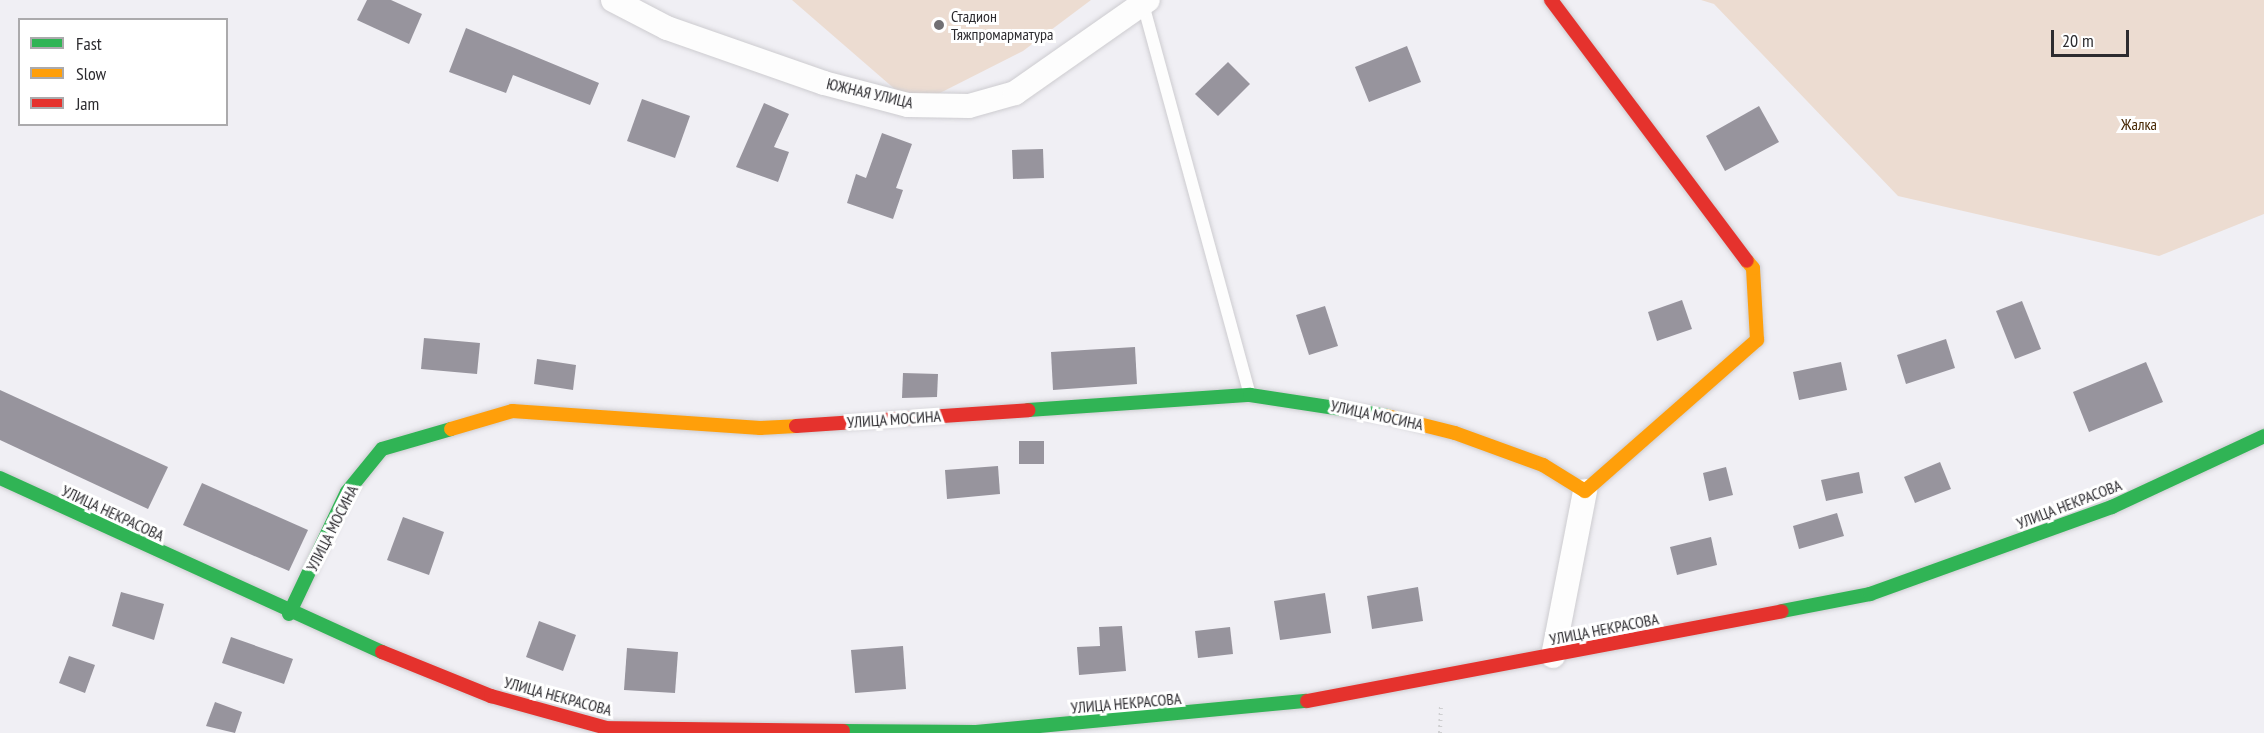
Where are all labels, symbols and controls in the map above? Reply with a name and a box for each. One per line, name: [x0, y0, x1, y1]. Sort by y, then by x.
place label: Стадион Тяжпромарматура: [951, 6, 1053, 44]
legend: [18, 18, 228, 126]
marker: Стадион Тяжпромарматура: [932, 18, 946, 32]
scale bar: [2054, 18, 2132, 56]
text: 20 m: [2062, 29, 2094, 52]
text: Fast: [76, 32, 102, 55]
text: Slow: [76, 62, 106, 85]
street label: ЮЖНАЯ УЛИЦА: [825, 74, 915, 112]
text: Jam: [76, 92, 99, 115]
park label: Жалка: [2121, 114, 2157, 134]
street label: УЛИЦА МОСИНА: [1329, 396, 1425, 434]
street label: УЛИЦА МОСИНА: [846, 406, 942, 432]
street label: УЛИЦА НЕКРАСОВА: [2014, 475, 2124, 533]
street label: УЛИЦА НЕКРАСОВА: [58, 481, 168, 545]
street label: УЛИЦА МОСИНА: [302, 481, 362, 575]
street label: УЛИЦА НЕКРАСОВА: [1548, 609, 1660, 649]
street label: УЛИЦА НЕКРАСОВА: [502, 672, 614, 720]
street label: УЛИЦА НЕКРАСОВА: [1070, 689, 1182, 717]

